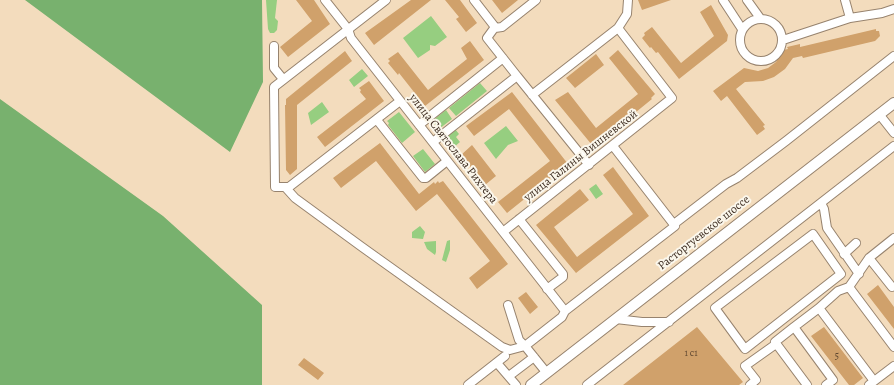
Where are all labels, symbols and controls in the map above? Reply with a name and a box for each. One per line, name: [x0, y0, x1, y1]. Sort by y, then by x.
street label: улица Святослава Рихтера: [406, 91, 500, 207]
street label: улица Галины Вишневской: [521, 107, 641, 205]
street label: Расторгуевское шоссе: [655, 193, 753, 273]
house number: 1 с1: [684, 348, 698, 360]
house number: 5: [835, 351, 839, 363]

